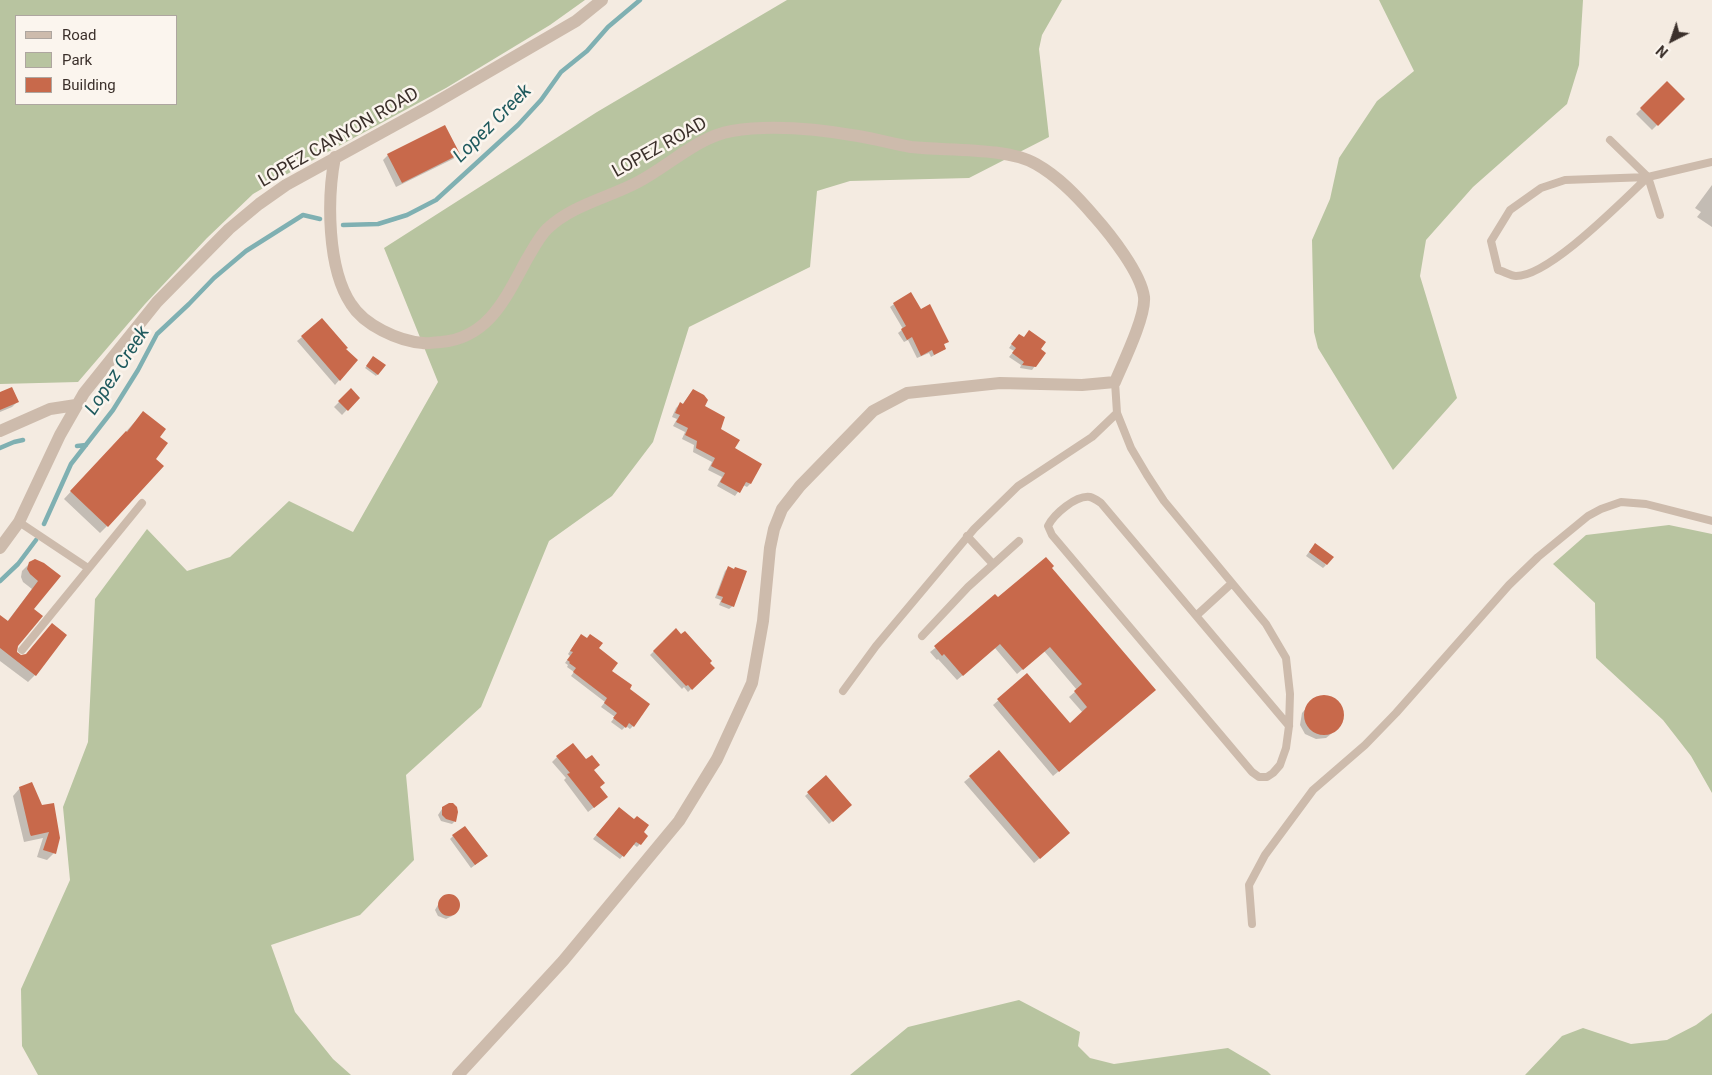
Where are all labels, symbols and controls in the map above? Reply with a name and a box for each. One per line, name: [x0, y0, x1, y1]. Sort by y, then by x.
legend: [15, 15, 178, 105]
north arrow: [1647, 15, 1697, 65]
text: Road: [62, 26, 96, 44]
text: N: [1653, 42, 1671, 61]
text: Park: [62, 51, 92, 69]
text: Building: [62, 76, 116, 94]
water label: Lopez Creek: [449, 80, 537, 168]
street label: LOPEZ CANYON ROAD: [255, 83, 423, 193]
street label: LOPEZ ROAD: [609, 113, 711, 183]
water label: Lopez Creek: [81, 322, 155, 420]

